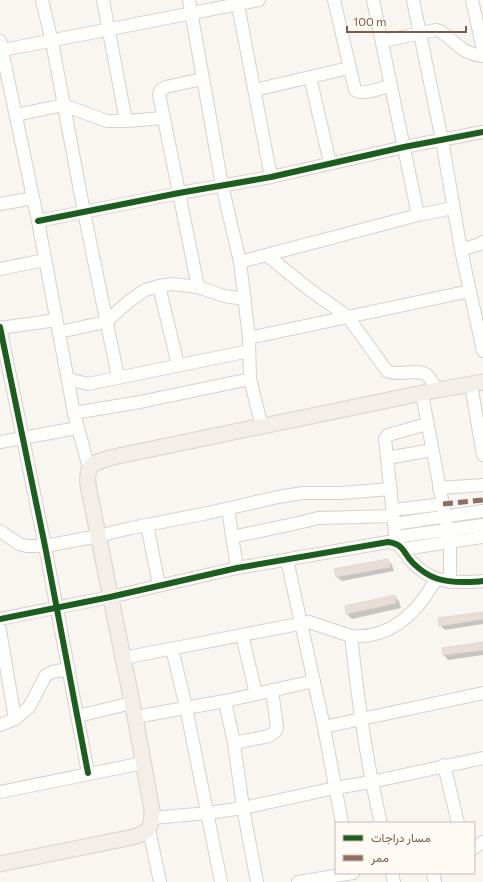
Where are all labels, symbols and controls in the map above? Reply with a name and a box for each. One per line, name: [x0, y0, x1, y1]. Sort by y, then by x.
scale bar: [347, 8, 466, 34]
text: 100 m: [353, 14, 387, 28]
legend: [335, 822, 475, 874]
text: مسار دراجات: [371, 830, 431, 846]
text: ممر: [370, 850, 389, 866]

